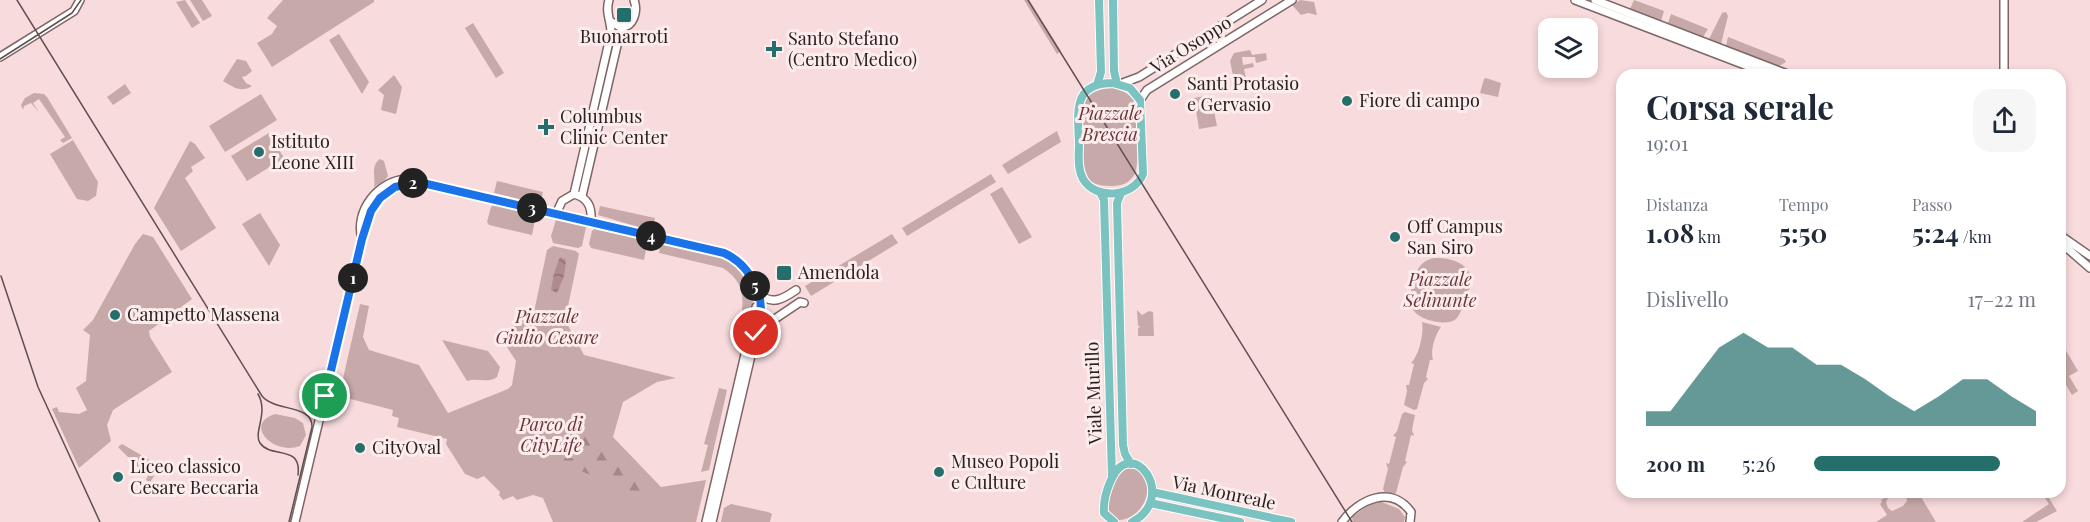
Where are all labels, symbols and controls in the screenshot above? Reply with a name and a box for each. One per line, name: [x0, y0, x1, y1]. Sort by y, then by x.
marker: Buonarroti: [615, 6, 633, 24]
street label: Via Osoppo: [1145, 10, 1236, 79]
map controls: [1538, 18, 1598, 78]
button: layers: [1538, 18, 1598, 78]
place label: Buonarroti: [580, 24, 668, 48]
place label: Santo Stefano (Centro Medico): [788, 26, 917, 71]
marker: Santo Stefano (Centro Medico): [765, 40, 783, 58]
place label: Santi Protasio e Gervasio: [1187, 71, 1299, 116]
text: Corsa serale: [1646, 84, 1834, 128]
marker: Santi Protasio e Gervasio: [1168, 87, 1182, 101]
place label: Fiore di campo: [1359, 88, 1480, 112]
button: share: [1973, 89, 2036, 152]
marker: Fiore di campo: [1340, 94, 1354, 108]
park label: Piazzale Brescia: [1077, 101, 1142, 146]
place label: Columbus Clinic Center: [560, 104, 668, 149]
marker: Columbus Clinic Center: [537, 118, 555, 136]
place label: Istituto Leone XIII: [271, 129, 354, 174]
text: 19:01: [1646, 129, 1688, 156]
marker: Istituto Leone XIII: [252, 145, 266, 159]
pin: 2: [398, 168, 428, 198]
text: 2: [409, 172, 417, 193]
pin: 3: [517, 193, 547, 223]
text: Distanza: [1646, 194, 1708, 215]
text: Tempo: [1779, 194, 1829, 215]
text: Passo: [1912, 194, 1952, 215]
text: 3: [528, 197, 536, 218]
place label: Off Campus San Siro: [1407, 214, 1503, 259]
text: 1.08: [1646, 215, 1694, 250]
text: 5:50: [1779, 215, 1827, 250]
text: 5:24: [1912, 215, 1959, 250]
pin: 4: [636, 221, 666, 251]
text: 4: [647, 225, 655, 246]
text: km: [1694, 226, 1721, 247]
text: /km: [1959, 226, 1992, 247]
marker: Off Campus San Siro: [1388, 230, 1402, 244]
place label: Amendola: [797, 260, 879, 284]
pin: 1: [338, 263, 368, 293]
marker: Amendola: [775, 264, 793, 282]
text: 1: [350, 267, 356, 288]
park label: Piazzale Selinunte: [1403, 267, 1477, 312]
pin: 5: [740, 271, 770, 301]
text: 5: [751, 275, 759, 296]
text: Dislivello: [1646, 285, 1729, 312]
text: 17–22 m: [1967, 285, 2036, 312]
place label: Campetto Massena: [127, 302, 280, 326]
park label: Piazzale Giulio Cesare: [495, 304, 599, 349]
pin: [730, 307, 781, 358]
marker: Campetto Massena: [108, 308, 122, 322]
icon: check: [739, 316, 772, 349]
street label: Viale Murillo: [1079, 341, 1107, 446]
pin: [299, 370, 350, 421]
icon: arrive: [308, 379, 341, 412]
park label: Parco di CityLife: [518, 412, 583, 457]
place label: CityOval: [372, 435, 441, 459]
marker: CityOval: [353, 441, 367, 455]
place label: Museo Popoli e Culture: [951, 449, 1059, 494]
text: 200 m: [1646, 450, 1705, 477]
text: 5:26: [1742, 450, 1776, 477]
place label: Liceo classico Cesare Beccaria: [130, 454, 259, 499]
marker: Museo Popoli e Culture: [932, 465, 946, 479]
street label: Via Monreale: [1169, 469, 1278, 515]
marker: Liceo classico Cesare Beccaria: [111, 470, 125, 484]

